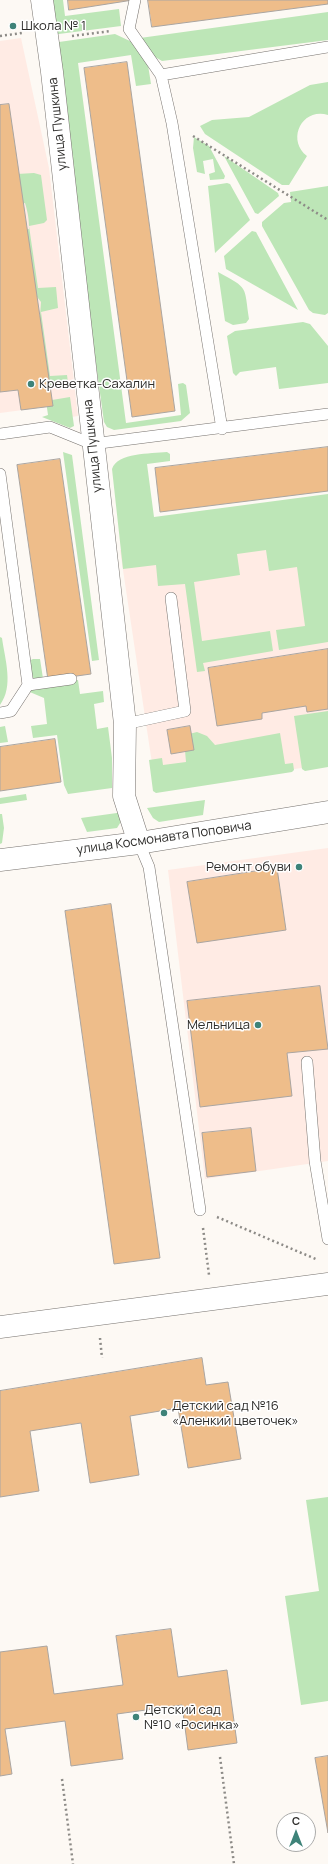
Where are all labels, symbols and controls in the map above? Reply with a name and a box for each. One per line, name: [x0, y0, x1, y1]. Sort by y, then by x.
place label: Школа № 1: [21, 18, 86, 34]
marker: Школа № 1: [8, 21, 18, 31]
street label: улица Пушкина: [45, 77, 71, 171]
place label: Креветка-Сахалин: [39, 376, 155, 392]
marker: Креветка-Сахалин: [26, 379, 36, 389]
street label: улица Пушкина: [80, 399, 106, 493]
street label: улица Космонавта Поповича: [76, 818, 252, 858]
place label: Ремонт обуви: [206, 859, 291, 875]
marker: Ремонт обуви: [294, 862, 304, 872]
place label: Мельница: [187, 1017, 250, 1033]
marker: Мельница: [253, 1020, 263, 1030]
place label: Детский сад №16 «Аленкий цветочек»: [172, 1398, 299, 1429]
marker: Детский сад №16 «Аленкий цветочек»: [159, 1408, 169, 1418]
place label: Детский сад №10 «Росинка»: [144, 1702, 239, 1733]
marker: Детский сад №10 «Росинка»: [131, 1712, 141, 1722]
north arrow: [276, 1812, 316, 1852]
text: С: [292, 1813, 300, 1828]

